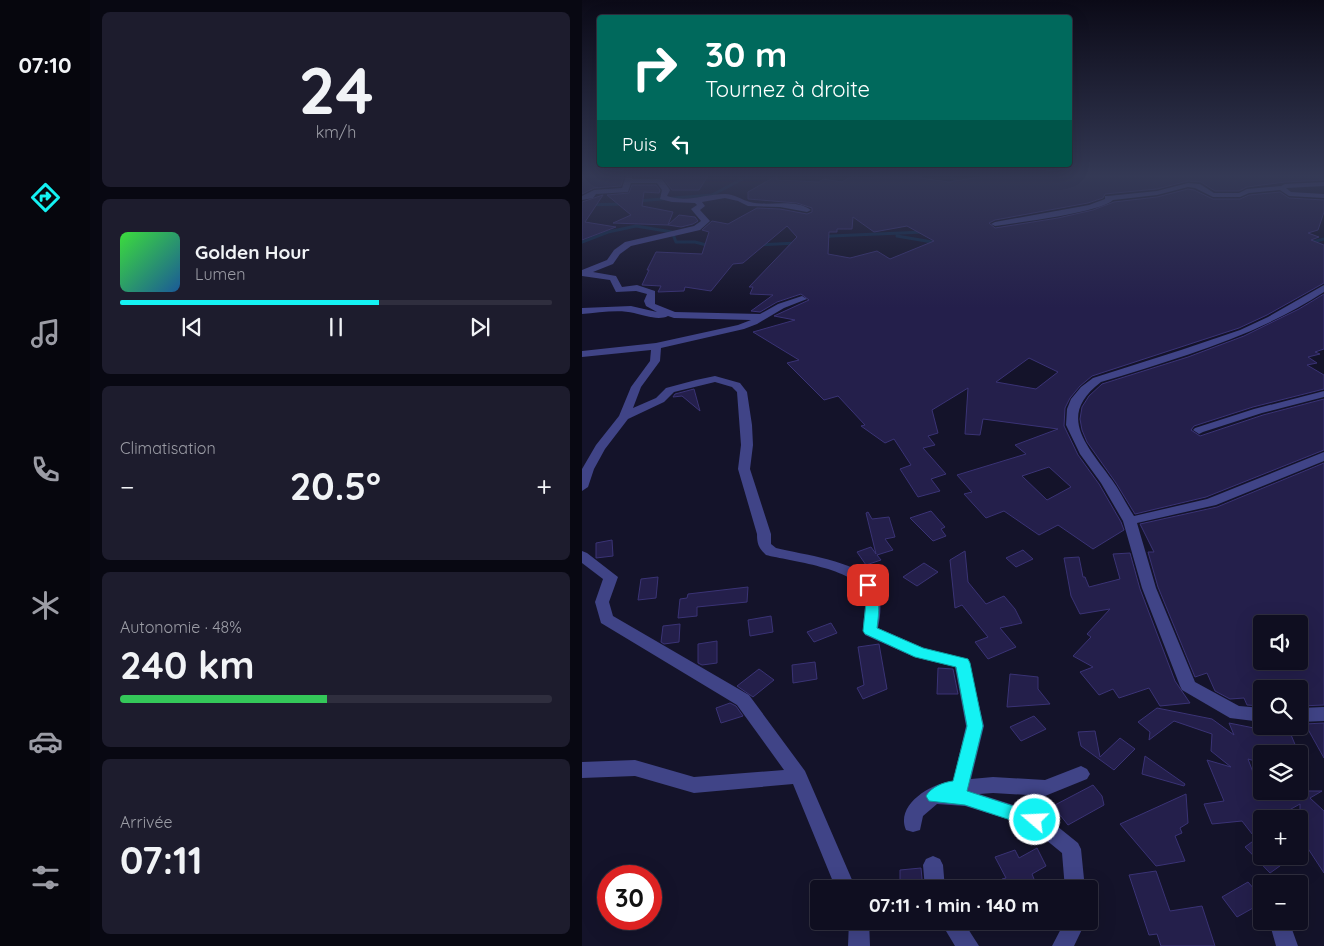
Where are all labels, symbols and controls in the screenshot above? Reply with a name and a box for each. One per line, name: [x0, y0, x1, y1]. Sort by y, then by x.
text: 30 m: [705, 32, 787, 76]
icon: right: [622, 35, 687, 100]
text: 24: [298, 49, 374, 130]
text: 07:10: [19, 51, 71, 79]
text: Tournez à droite: [705, 75, 870, 103]
text: km/h: [316, 122, 356, 142]
icon: left: [667, 130, 695, 158]
text: Puis: [622, 132, 657, 156]
icon: directions: [28, 180, 63, 215]
text: Golden Hour: [195, 240, 310, 264]
text: Lumen: [195, 264, 246, 284]
icon: previous: [178, 313, 206, 341]
icon: pause: [322, 313, 350, 341]
icon: next: [466, 313, 494, 341]
icon: music: [28, 316, 63, 351]
text: Climatisation: [120, 438, 216, 458]
icon: phone: [28, 452, 63, 487]
text: 20.5°: [290, 462, 381, 510]
text: −: [120, 469, 135, 504]
text: +: [536, 469, 552, 504]
pin: [847, 564, 889, 606]
icon: arrive: [854, 571, 882, 599]
icon: climate: [28, 588, 63, 623]
map controls: [1253, 615, 1308, 930]
button: sound: [1253, 615, 1308, 670]
text: Autonomie · 48%: [120, 617, 242, 637]
text: 240 km: [120, 641, 255, 689]
button: search: [1253, 680, 1308, 735]
icon: car: [28, 724, 63, 759]
button: layers: [1253, 745, 1308, 800]
position arrow: [1008, 793, 1060, 845]
button: +: [1253, 810, 1308, 865]
text: Arrivée: [120, 812, 173, 832]
text: 07:11: [120, 836, 203, 884]
icon: filters: [28, 860, 63, 895]
speed limit sign: 30: [597, 865, 662, 930]
button: −: [1253, 875, 1308, 930]
text: 07:11 · 1 min · 140 m: [869, 893, 1039, 917]

